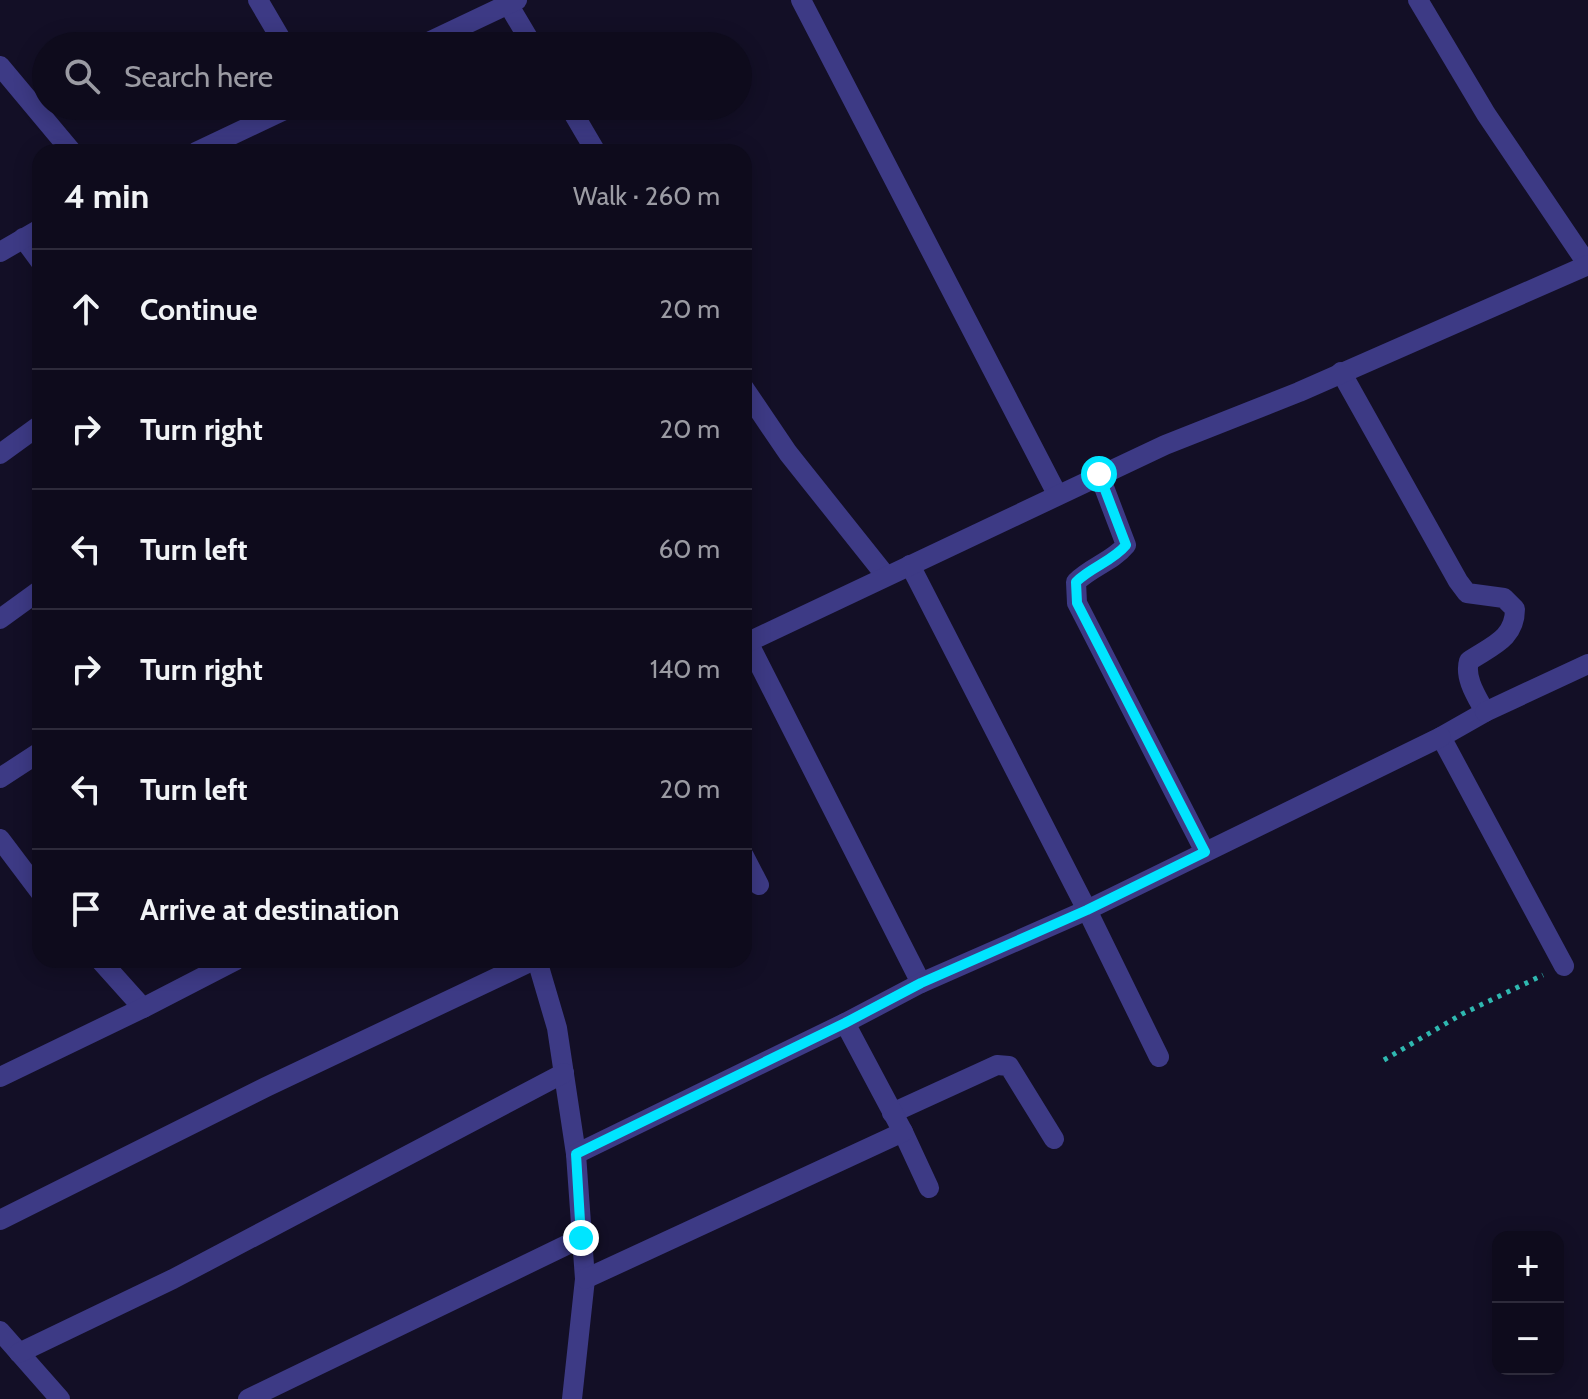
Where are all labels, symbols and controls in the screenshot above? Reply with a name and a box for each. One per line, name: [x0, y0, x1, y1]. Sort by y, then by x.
search box: [32, 32, 752, 120]
icon: search: [60, 54, 104, 98]
text: Search here: [124, 58, 273, 95]
text: 4 min: [64, 175, 149, 217]
text: Walk · 260 m: [573, 180, 720, 212]
icon: ahead: [64, 287, 108, 331]
text: Continue: [140, 291, 257, 328]
text: 20 m: [660, 293, 720, 325]
icon: right: [64, 407, 108, 451]
text: Turn right: [140, 411, 263, 448]
text: 20 m: [660, 413, 720, 445]
route start: [1081, 456, 1117, 492]
icon: left: [64, 527, 108, 571]
text: Turn left: [140, 531, 248, 568]
text: 60 m: [658, 533, 720, 565]
icon: right: [64, 647, 108, 691]
text: Turn right: [140, 651, 263, 688]
text: 140 m: [650, 653, 720, 685]
icon: left: [64, 767, 108, 811]
text: Turn left: [140, 771, 248, 808]
text: 20 m: [660, 773, 720, 805]
icon: arrive: [64, 887, 108, 931]
text: Arrive at destination: [140, 891, 400, 928]
route end: [563, 1220, 599, 1256]
map controls: [1492, 1231, 1564, 1375]
button: +: [1492, 1231, 1564, 1303]
button: −: [1492, 1303, 1564, 1375]

